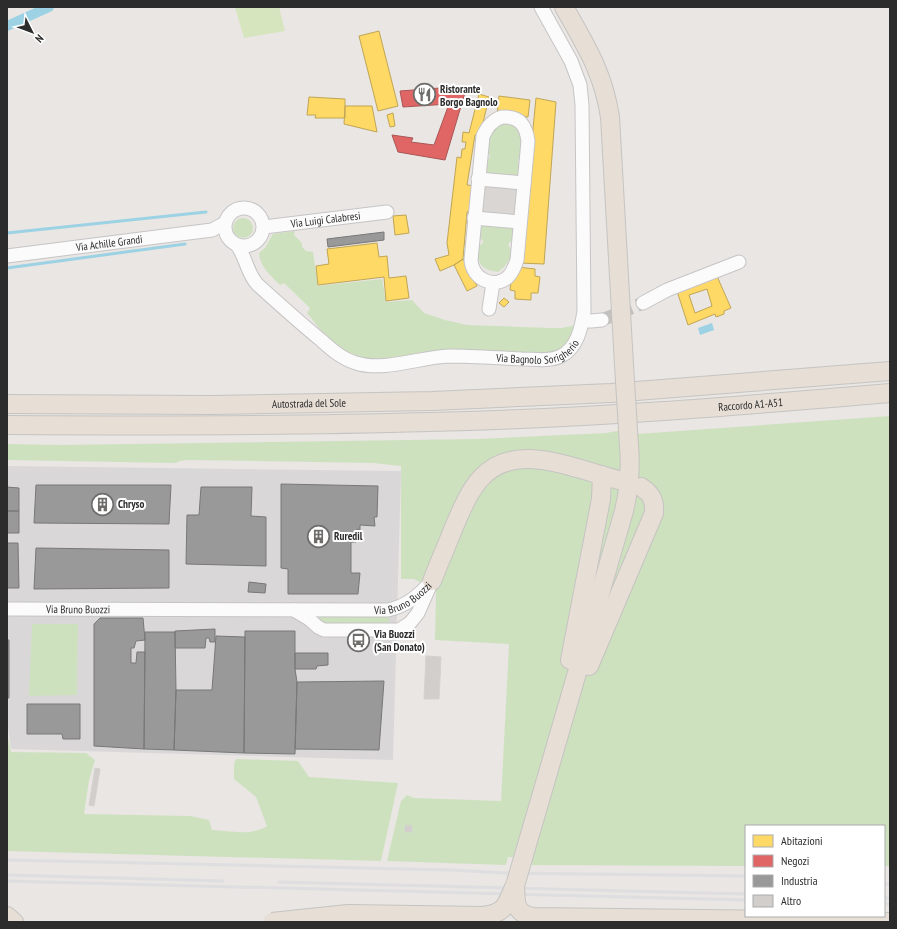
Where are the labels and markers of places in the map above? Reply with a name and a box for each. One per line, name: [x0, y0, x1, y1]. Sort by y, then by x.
restaurant icon: Ristorante Borgo Bagnolo: [412, 82, 438, 108]
place label: Ristorante Borgo Bagnolo: [440, 82, 498, 109]
building icon: Chryso: [90, 491, 116, 517]
place label: Chryso: [118, 497, 144, 511]
building icon: Ruredil: [306, 523, 332, 549]
place label: Ruredil: [334, 529, 363, 543]
bus stop icon: Via Buozzi (San Donato): [345, 627, 371, 653]
place label: Via Buozzi (San Donato): [373, 627, 425, 654]

